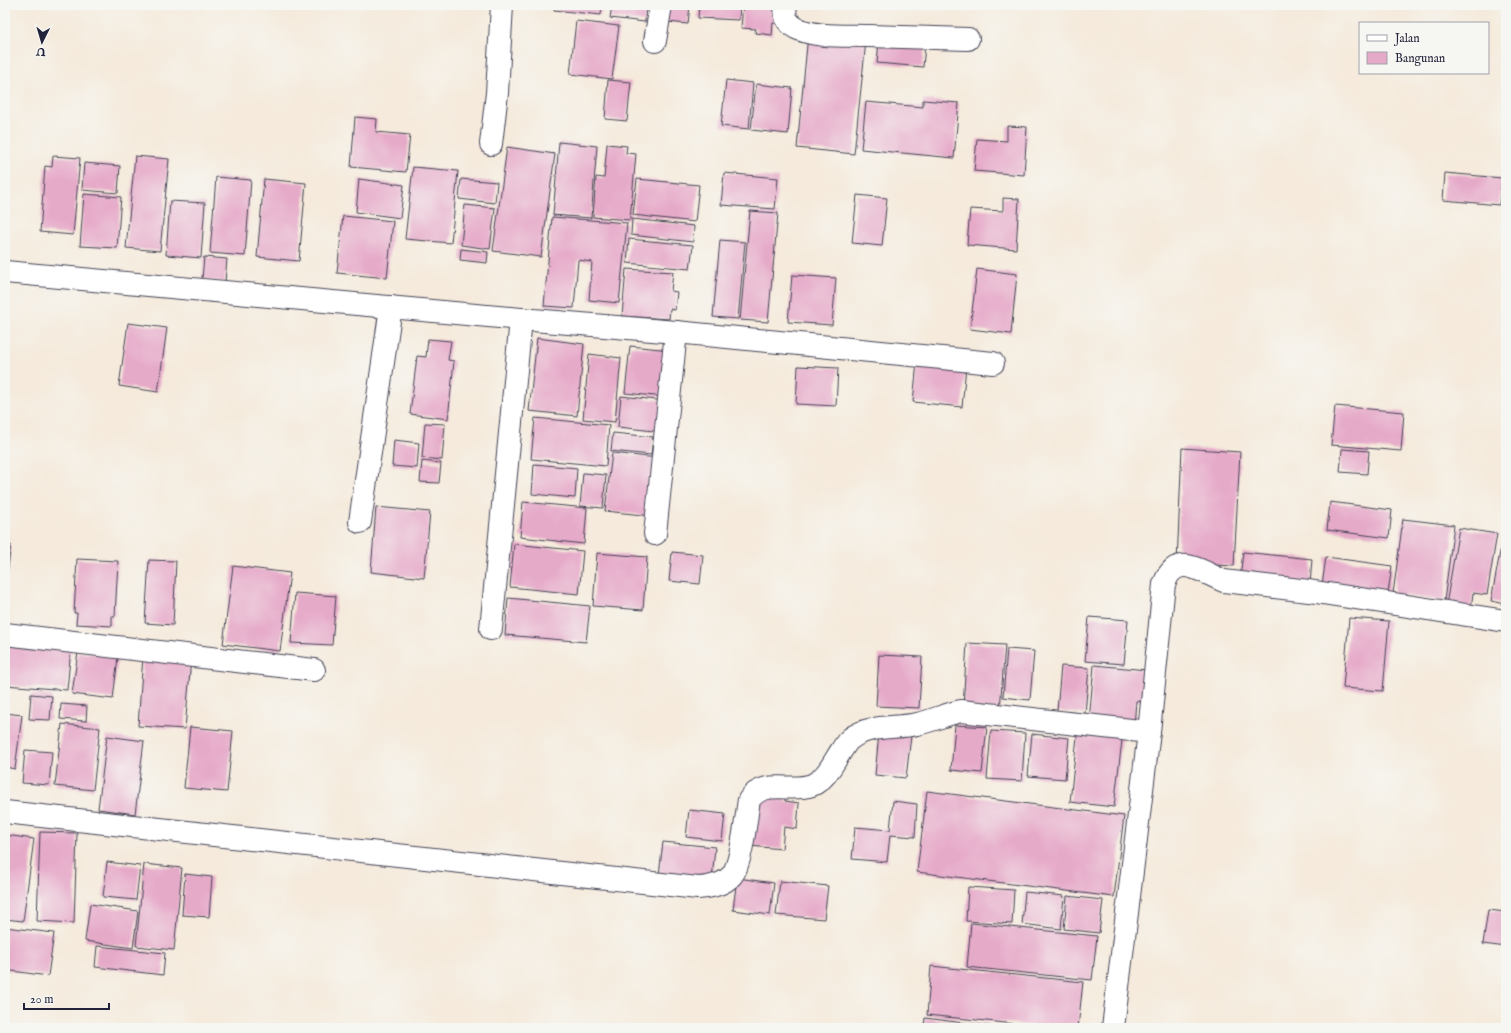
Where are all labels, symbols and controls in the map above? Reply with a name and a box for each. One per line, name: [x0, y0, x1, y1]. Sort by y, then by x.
north arrow: [22, 22, 62, 62]
legend: [1359, 22, 1489, 74]
text: Jalan: [1393, 31, 1420, 47]
text: U: [35, 44, 47, 58]
text: Bangunan: [1395, 51, 1446, 66]
scale bar: [24, 985, 109, 1011]
text: 20 m: [30, 992, 53, 1007]

